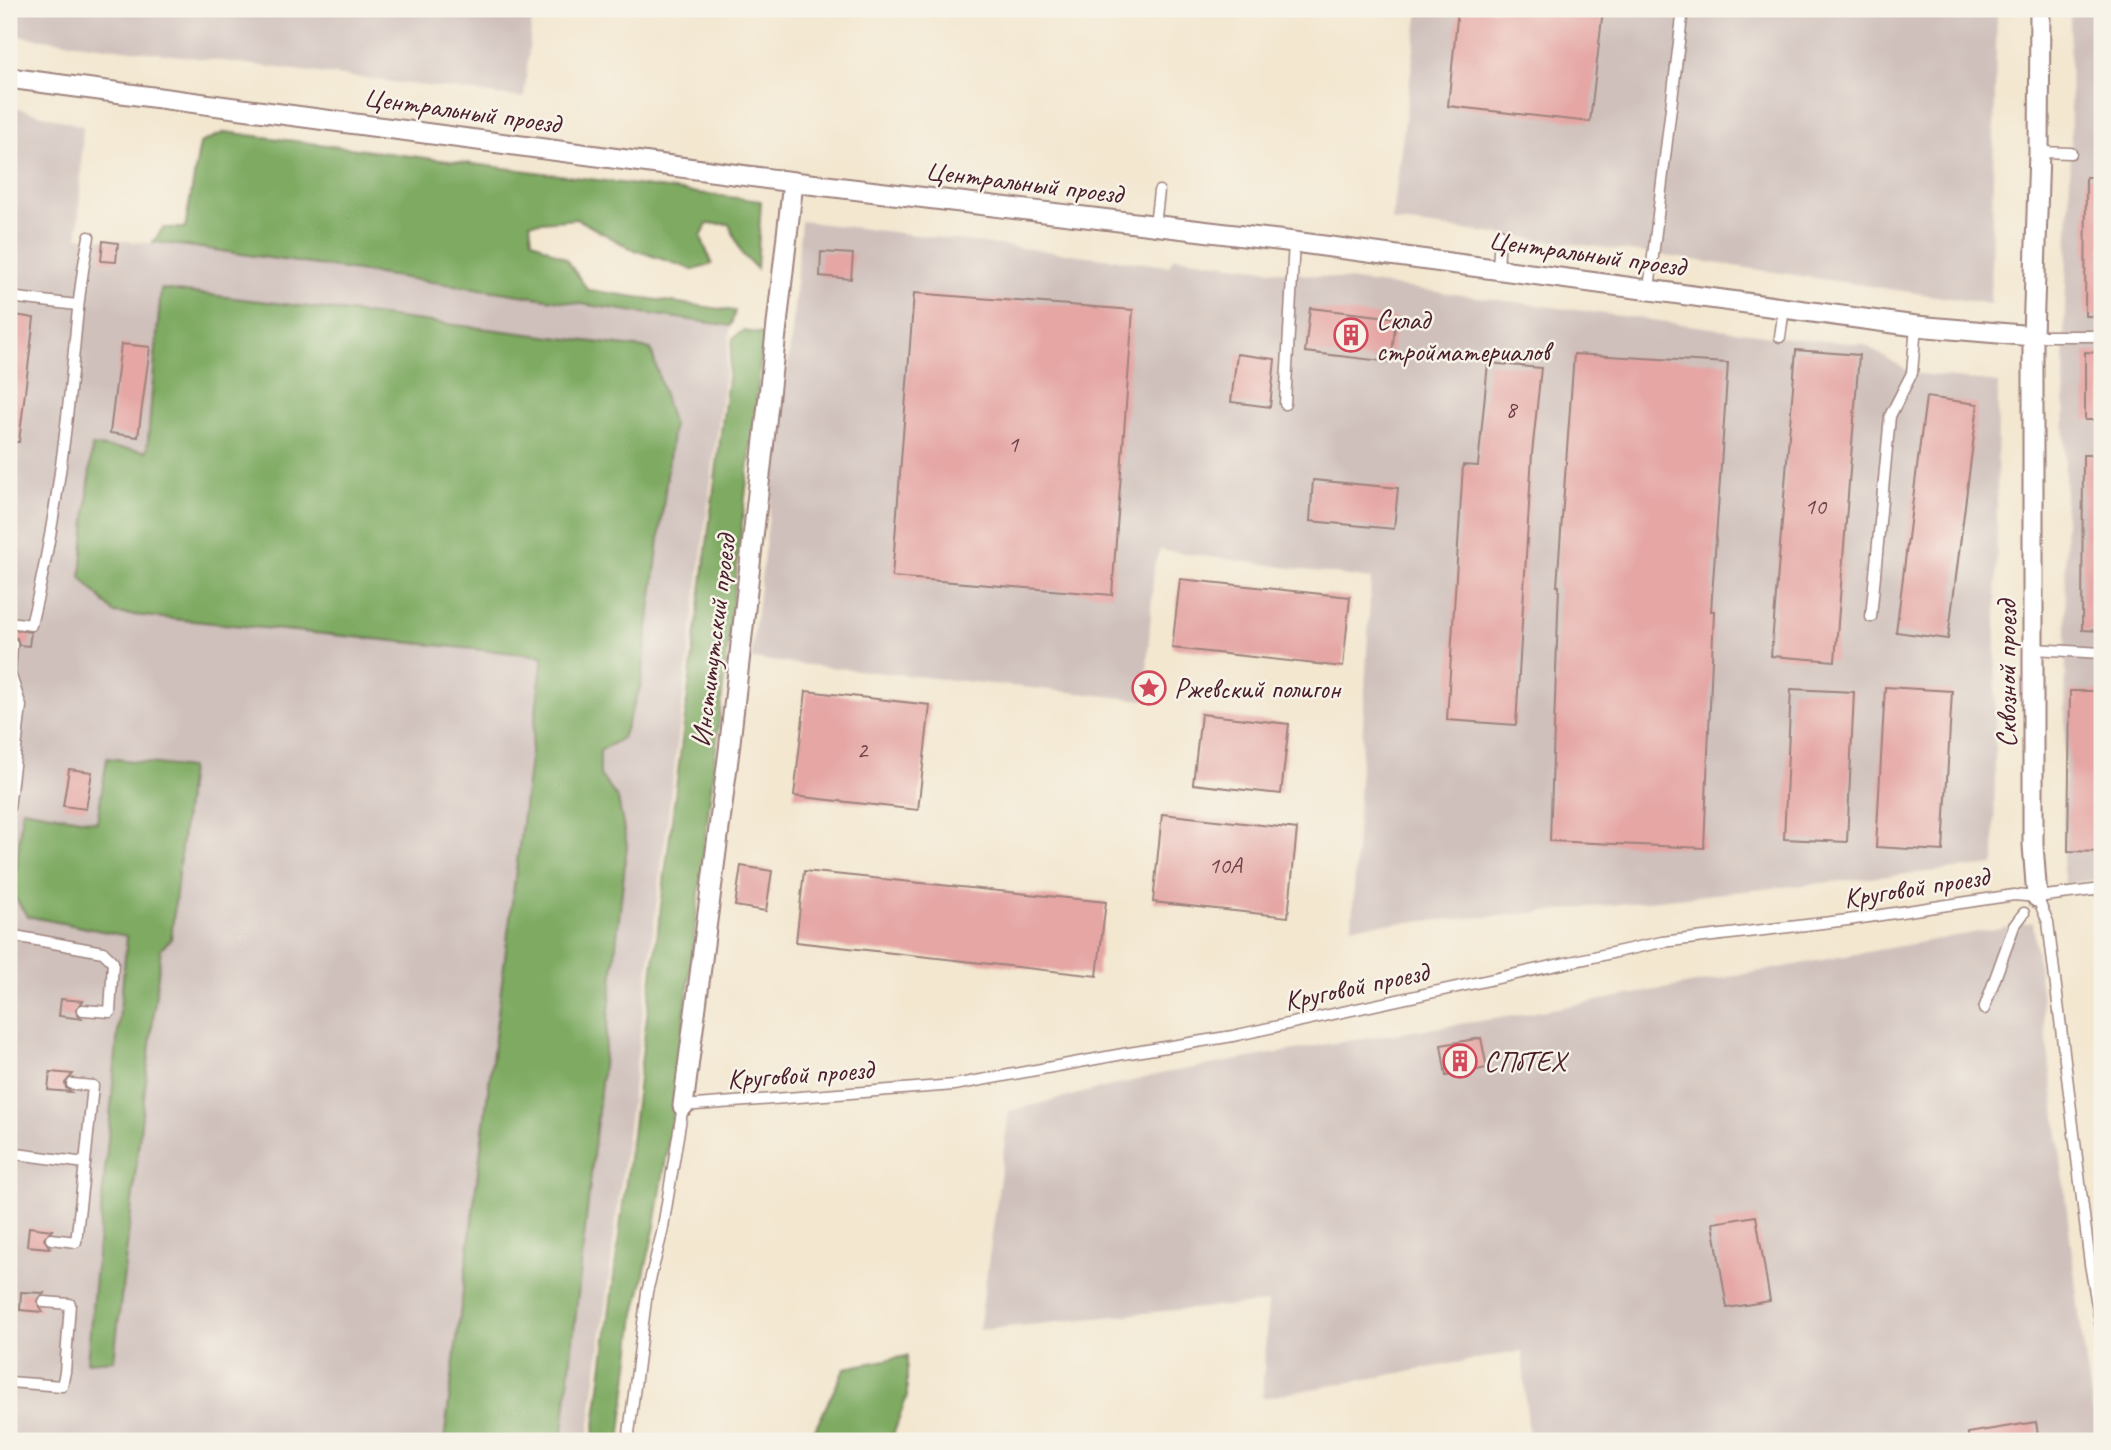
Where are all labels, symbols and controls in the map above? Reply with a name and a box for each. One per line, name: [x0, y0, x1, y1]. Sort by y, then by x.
street label: Центральный проезд: [361, 79, 566, 142]
street label: Центральный проезд: [923, 153, 1128, 212]
street label: Центральный проезд: [1486, 222, 1691, 285]
place label: Склад стройматериалов: [1376, 302, 1554, 369]
building icon: Склад стройматериалов: [1332, 316, 1370, 354]
house number: 8: [1506, 394, 1519, 424]
house number: 1: [1008, 429, 1020, 459]
house number: 10: [1804, 491, 1828, 521]
street label: Институтский проезд: [683, 530, 744, 749]
street label: Сквозной проезд: [1989, 597, 2024, 748]
place icon: Ржевский полигон: [1130, 669, 1168, 707]
place label: Ржевский полигон: [1174, 671, 1342, 706]
house number: 2: [857, 735, 870, 765]
house number: 10А: [1208, 850, 1243, 880]
street label: Круговой проезд: [1841, 858, 1994, 916]
street label: Круговой проезд: [1281, 953, 1434, 1018]
building icon: СПбТЕХ: [1441, 1042, 1479, 1080]
place label: СПбТЕХ: [1484, 1044, 1570, 1079]
street label: Круговой проезд: [726, 1051, 877, 1097]

